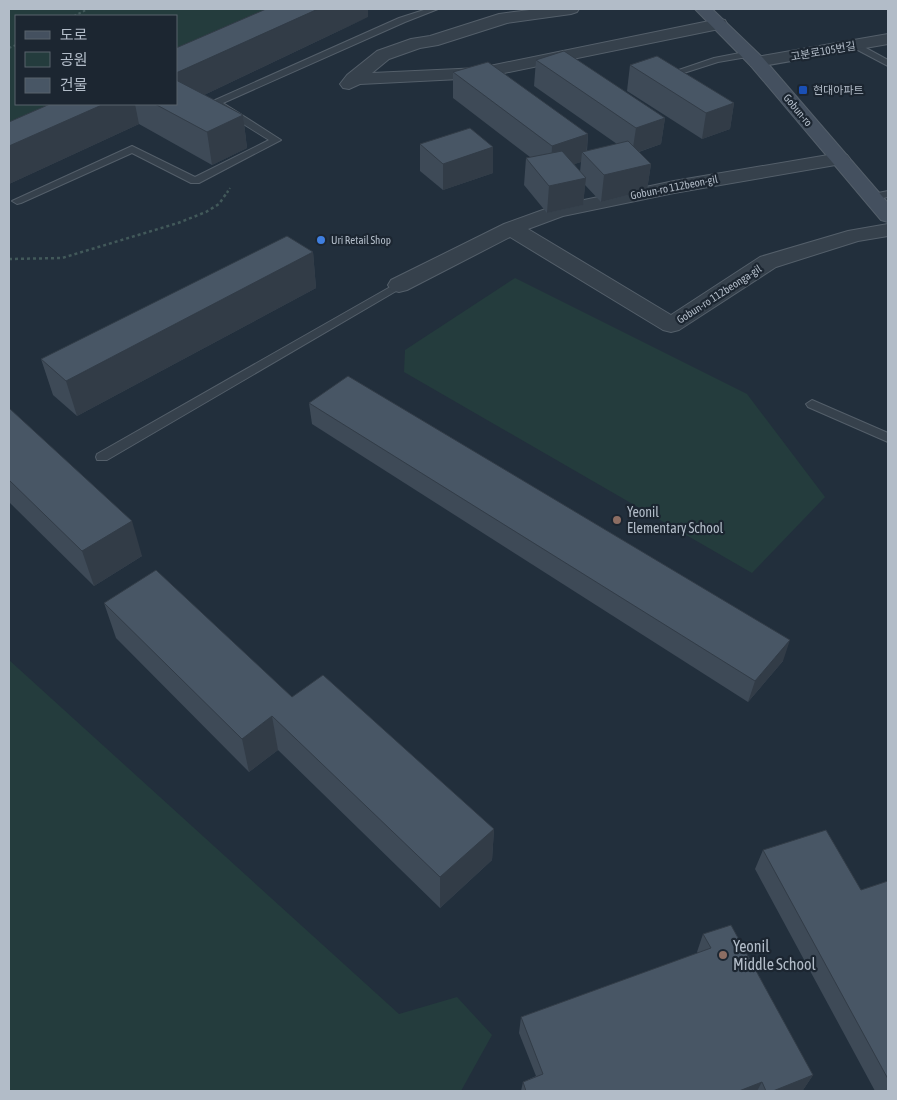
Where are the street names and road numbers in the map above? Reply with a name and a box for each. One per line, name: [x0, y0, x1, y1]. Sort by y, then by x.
street label: 고분로105번길: [789, 39, 857, 63]
street label: Gobun-ro: [781, 92, 815, 128]
street label: Gobun-ro 112beon-gil: [629, 173, 719, 201]
street label: Gobun-ro 112beonga-gil: [675, 262, 764, 326]

